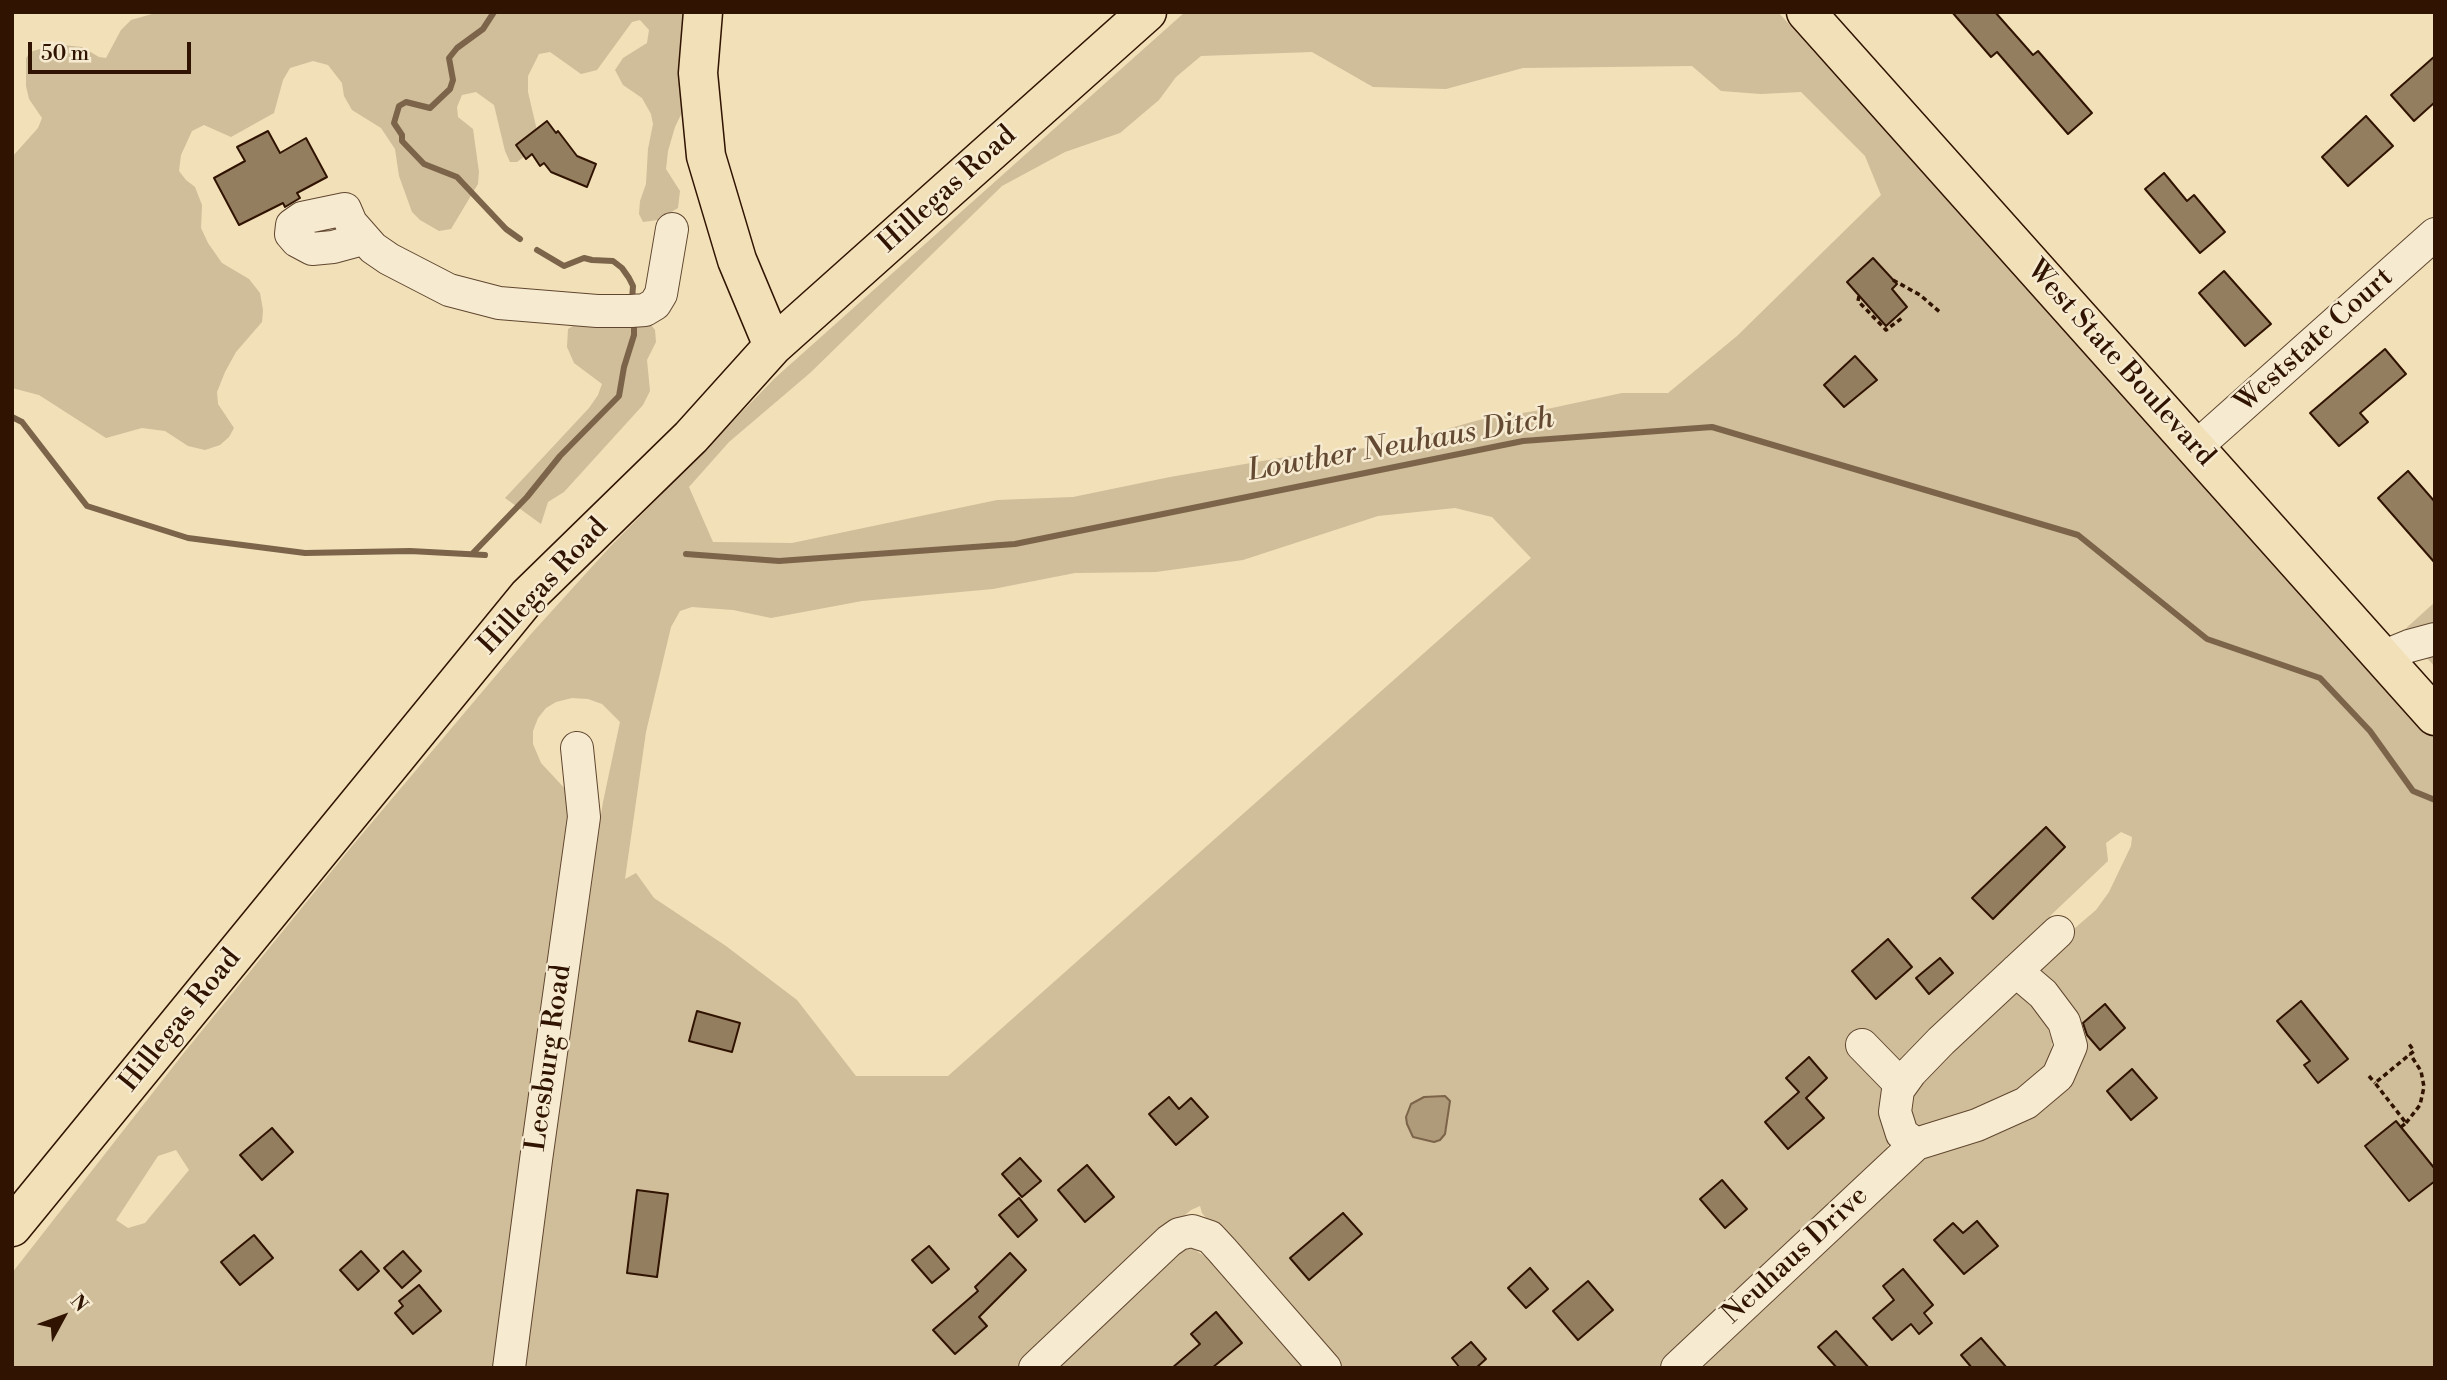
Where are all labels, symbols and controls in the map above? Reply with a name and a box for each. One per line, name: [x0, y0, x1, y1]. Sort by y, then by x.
scale bar: [32, 28, 194, 72]
text: 50 m: [41, 41, 89, 67]
street label: Hillegas Road: [872, 119, 1024, 261]
street label: West State Boulevard: [2019, 254, 2221, 474]
street label: Weststate Court: [2229, 261, 2401, 421]
water label: Lowther Neuhaus Ditch: [1245, 401, 1557, 491]
street label: Hillegas Road: [472, 512, 616, 662]
street label: Hillegas Road: [113, 943, 249, 1099]
street label: Leesburg Road: [520, 963, 580, 1153]
street label: Neuhaus Drive: [1716, 1180, 1876, 1332]
north arrow: [28, 1282, 98, 1352]
text: N: [65, 1290, 93, 1317]

